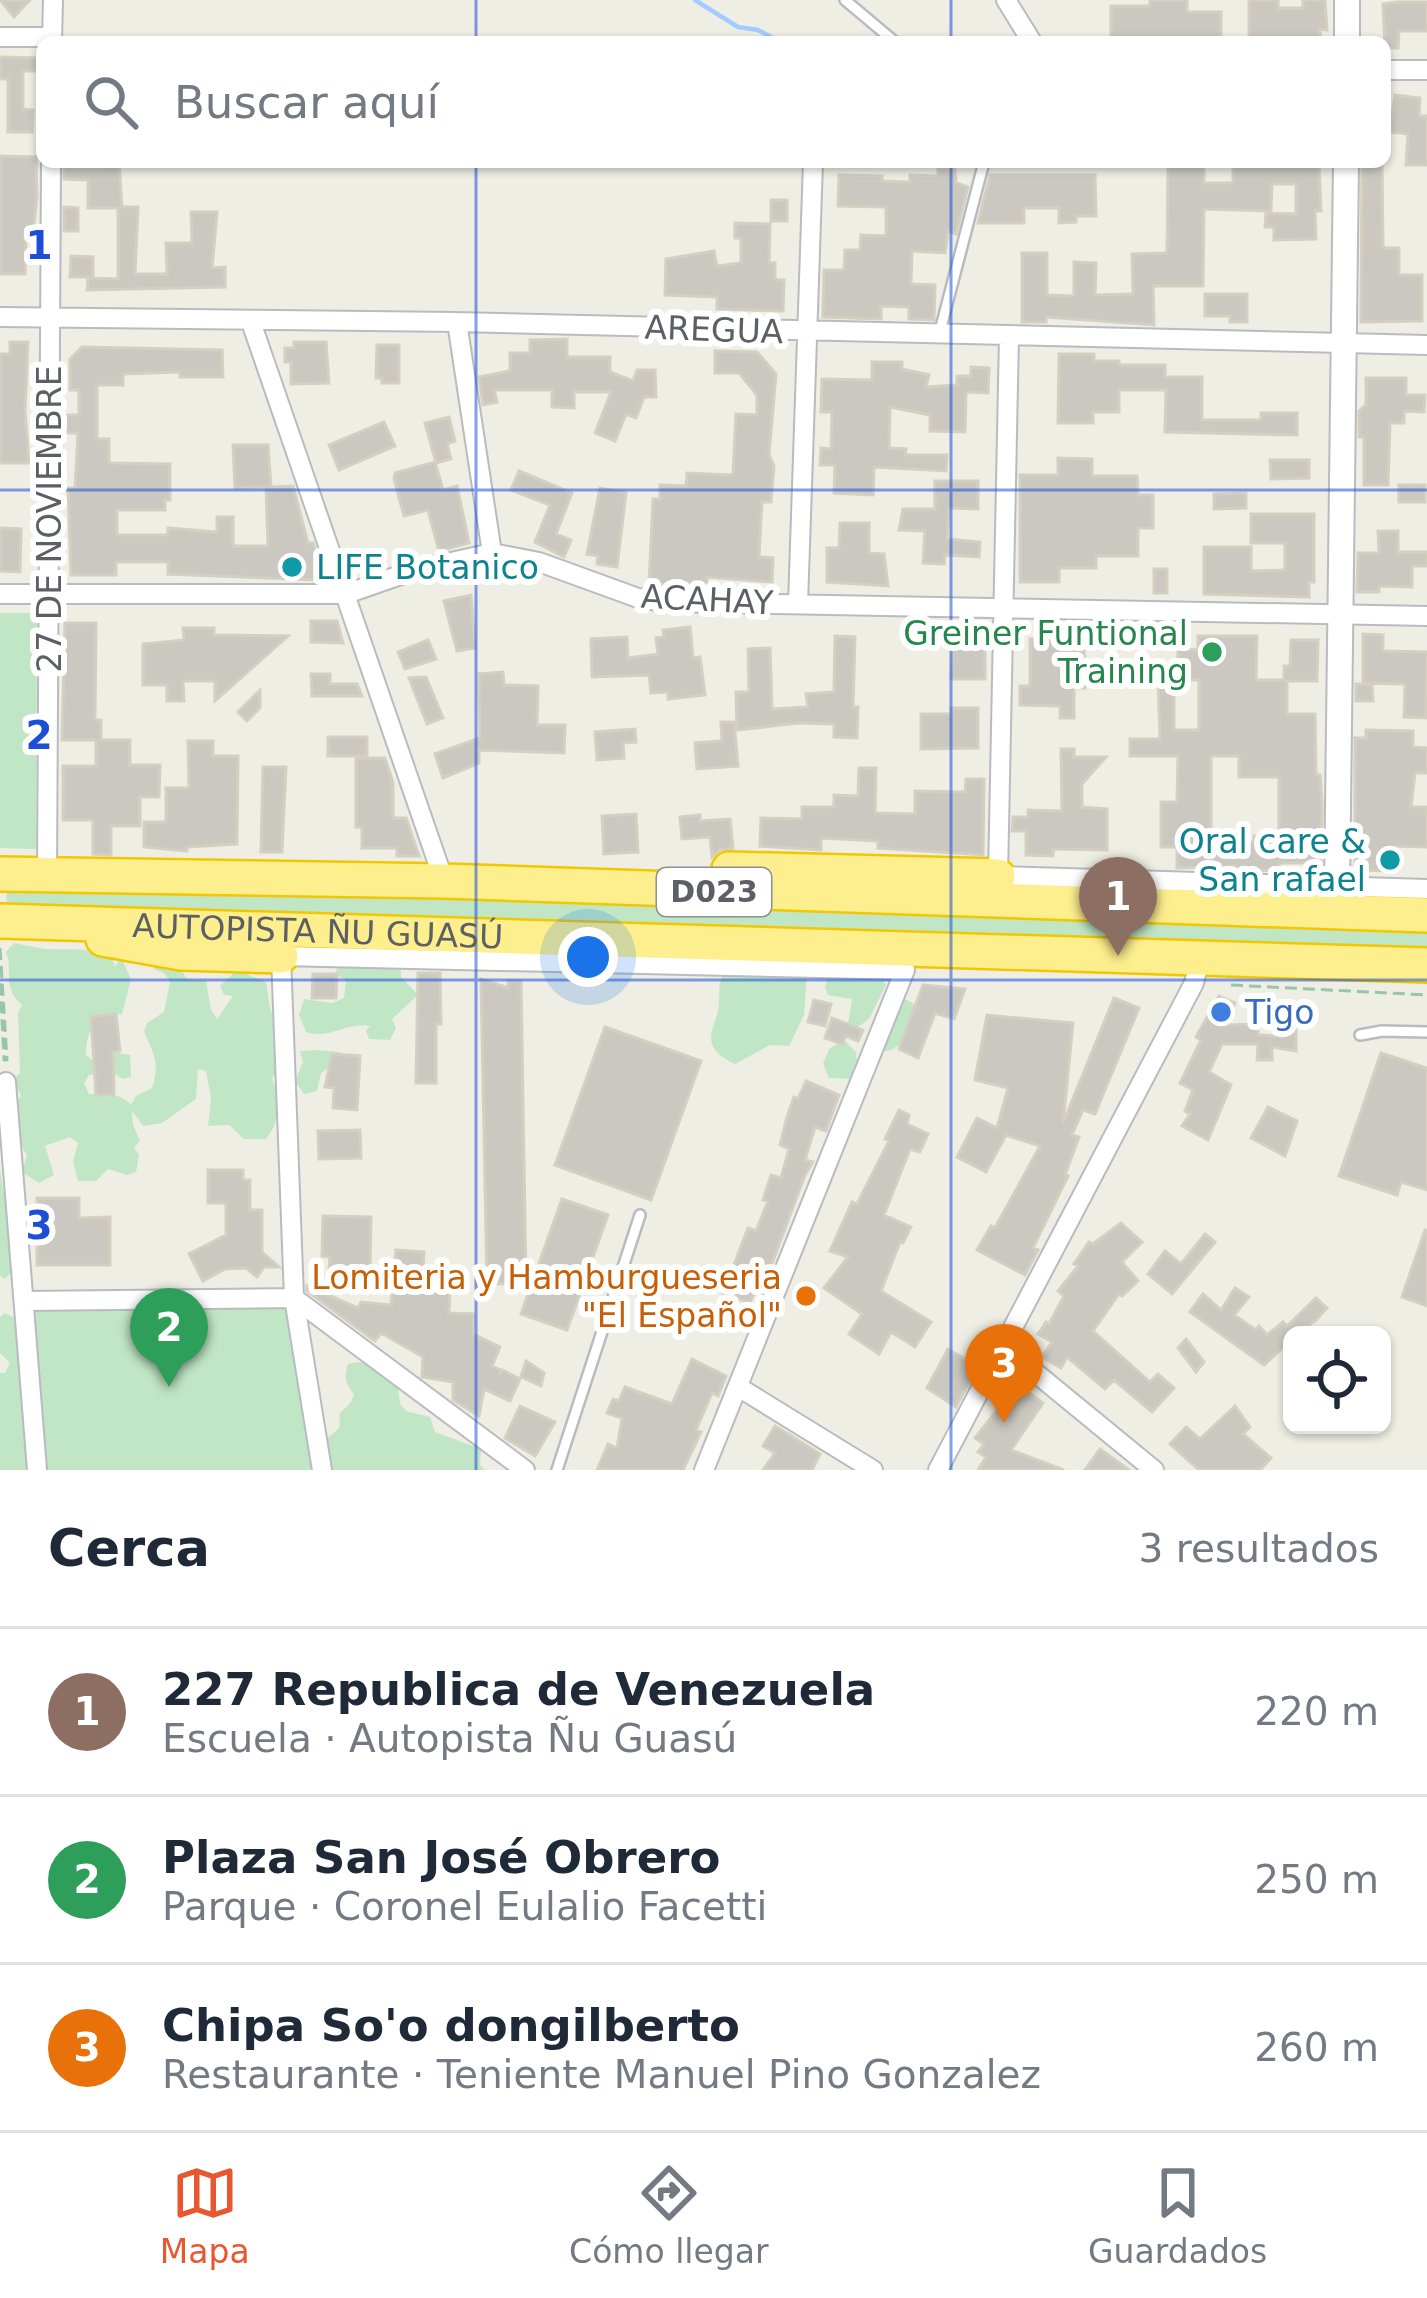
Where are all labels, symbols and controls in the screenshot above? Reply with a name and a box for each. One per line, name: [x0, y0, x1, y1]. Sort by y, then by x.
search box: [36, 36, 1391, 168]
icon: search: [78, 69, 144, 135]
text: Buscar aquí: [174, 76, 439, 129]
text: 1: [25, 223, 53, 268]
street label: AREGUA: [644, 308, 784, 351]
street label: 27 DE NOVIEMBRE: [30, 365, 69, 673]
place label: LIFE Botanico: [316, 548, 539, 587]
marker: LIFE Botanico: [279, 554, 305, 580]
street label: ACAHAY: [640, 577, 775, 622]
place label: Greiner Funtional Training: [903, 614, 1188, 691]
marker: Greiner Funtional Training: [1199, 639, 1225, 665]
text: 2: [25, 713, 53, 758]
place label: Oral care & San rafael: [1179, 822, 1366, 899]
marker: Oral care & San rafael: [1377, 847, 1403, 873]
pin: 1: [1079, 857, 1157, 956]
road number: D023: [657, 868, 771, 916]
street label: AUTOPISTA ÑU GUASÚ: [132, 906, 504, 957]
your location: [558, 927, 618, 987]
place label: Tigo: [1244, 993, 1314, 1032]
marker: Tigo: [1208, 999, 1234, 1025]
text: 3: [25, 1203, 53, 1248]
place label: Lomiteria y Hamburgueseria "El Español": [311, 1258, 782, 1335]
marker: Lomiteria y Hamburgueseria "El Español": [793, 1283, 819, 1309]
pin: 2: [130, 1288, 208, 1387]
pin: 3: [965, 1324, 1043, 1423]
map controls: [1283, 1326, 1391, 1434]
button: locate: [1283, 1326, 1391, 1434]
text: Cerca: [48, 1519, 210, 1578]
text: 3 resultados: [1139, 1526, 1379, 1571]
text: 227 Republica de Venezuela: [162, 1663, 875, 1716]
text: 1: [73, 1689, 101, 1734]
text: 220 m: [1254, 1689, 1379, 1734]
text: Escuela · Autopista Ñu Guasú: [162, 1716, 737, 1761]
text: Plaza San José Obrero: [162, 1831, 720, 1884]
text: 2: [73, 1857, 101, 1902]
text: 250 m: [1254, 1857, 1379, 1902]
text: Parque · Coronel Eulalio Facetti: [162, 1884, 767, 1929]
text: Chipa So'o dongilberto: [162, 1999, 740, 2052]
text: 3: [73, 2025, 101, 2070]
text: 260 m: [1254, 2025, 1379, 2070]
text: Restaurante · Teniente Manuel Pino Gonzalez: [162, 2052, 1041, 2097]
tab: Mapa: [160, 2160, 250, 2271]
tab: Cómo llegar: [569, 2160, 769, 2271]
tab: Guardados: [1088, 2160, 1267, 2271]

